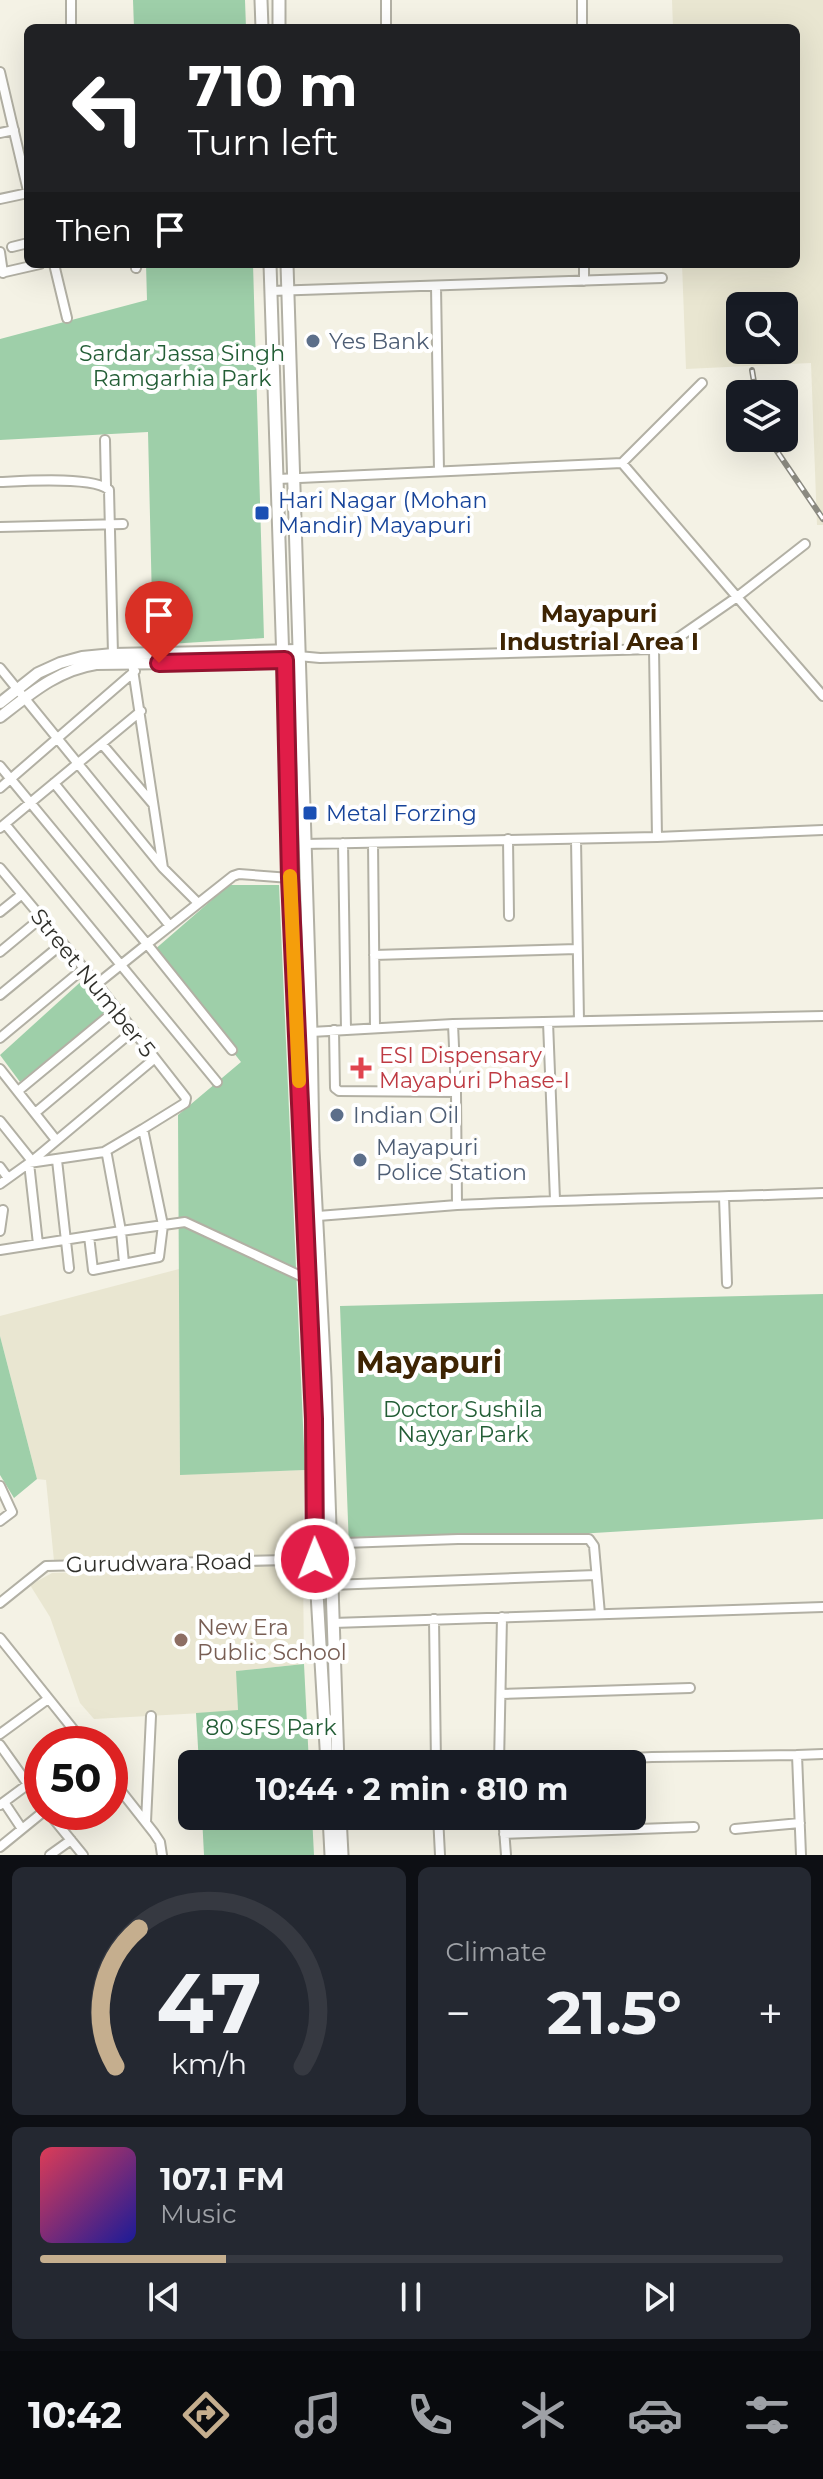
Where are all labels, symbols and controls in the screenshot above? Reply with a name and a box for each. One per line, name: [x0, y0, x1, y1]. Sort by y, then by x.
text: 710 m: [188, 52, 358, 120]
icon: left: [56, 56, 160, 160]
text: Turn left: [188, 120, 339, 164]
icon: arrive: [148, 208, 192, 252]
text: Then: [56, 212, 132, 249]
map controls: [726, 292, 798, 452]
button: search: [726, 292, 798, 364]
place label: Yes Bank: [329, 328, 430, 355]
marker: Yes Bank: [304, 332, 322, 350]
park label: Sardar Jassa Singh Ramgarhia Park: [79, 340, 285, 392]
button: layers: [726, 380, 798, 452]
place label: Hari Nagar (Mohan Mandir) Mayapuri: [278, 487, 487, 539]
marker: Hari Nagar (Mohan Mandir) Mayapuri: [253, 504, 271, 522]
pin: [125, 581, 193, 663]
icon: arrive: [137, 593, 181, 637]
district label: Mayapuri Industrial Area I: [499, 599, 699, 656]
place label: Metal Forzing: [326, 800, 477, 827]
marker: Metal Forzing: [301, 804, 319, 822]
street label: Street Number 5: [25, 903, 161, 1063]
place label: ESI Dispensary Mayapuri Phase-I: [379, 1042, 570, 1094]
marker: ESI Dispensary Mayapuri Phase-I: [350, 1057, 372, 1079]
place label: Indian Oil: [353, 1102, 459, 1129]
marker: Indian Oil: [328, 1106, 346, 1124]
place label: Mayapuri Police Station: [376, 1134, 527, 1186]
marker: Mayapuri Police Station: [351, 1151, 369, 1169]
district label: Mayapuri: [356, 1344, 502, 1381]
park label: Doctor Sushila Nayyar Park: [383, 1396, 543, 1448]
position arrow: [273, 1517, 357, 1601]
street label: Gurudwara Road: [66, 1548, 252, 1578]
place label: New Era Public School: [197, 1614, 347, 1666]
marker: New Era Public School: [172, 1631, 190, 1649]
park label: 80 SFS Park: [205, 1714, 338, 1741]
speed limit sign: 50: [24, 1726, 128, 1830]
text: 10:44 · 2 min · 810 m: [256, 1771, 568, 1808]
text: Climate: [446, 1936, 547, 1968]
text: 47: [156, 1952, 261, 2054]
text: 21.5°: [547, 1976, 682, 2049]
text: −: [446, 1986, 471, 2040]
text: +: [758, 1986, 783, 2040]
text: km/h: [171, 2046, 247, 2081]
text: 107.1 FM: [160, 2161, 285, 2198]
text: Music: [160, 2198, 237, 2230]
icon: previous: [142, 2275, 186, 2319]
icon: pause: [389, 2275, 433, 2319]
icon: next: [637, 2275, 681, 2319]
icon: directions: [178, 2387, 234, 2443]
icon: music: [290, 2387, 346, 2443]
icon: phone: [402, 2387, 458, 2443]
icon: climate: [515, 2387, 571, 2443]
icon: car: [627, 2387, 683, 2443]
icon: filters: [739, 2387, 795, 2443]
text: 10:42: [28, 2393, 122, 2437]

